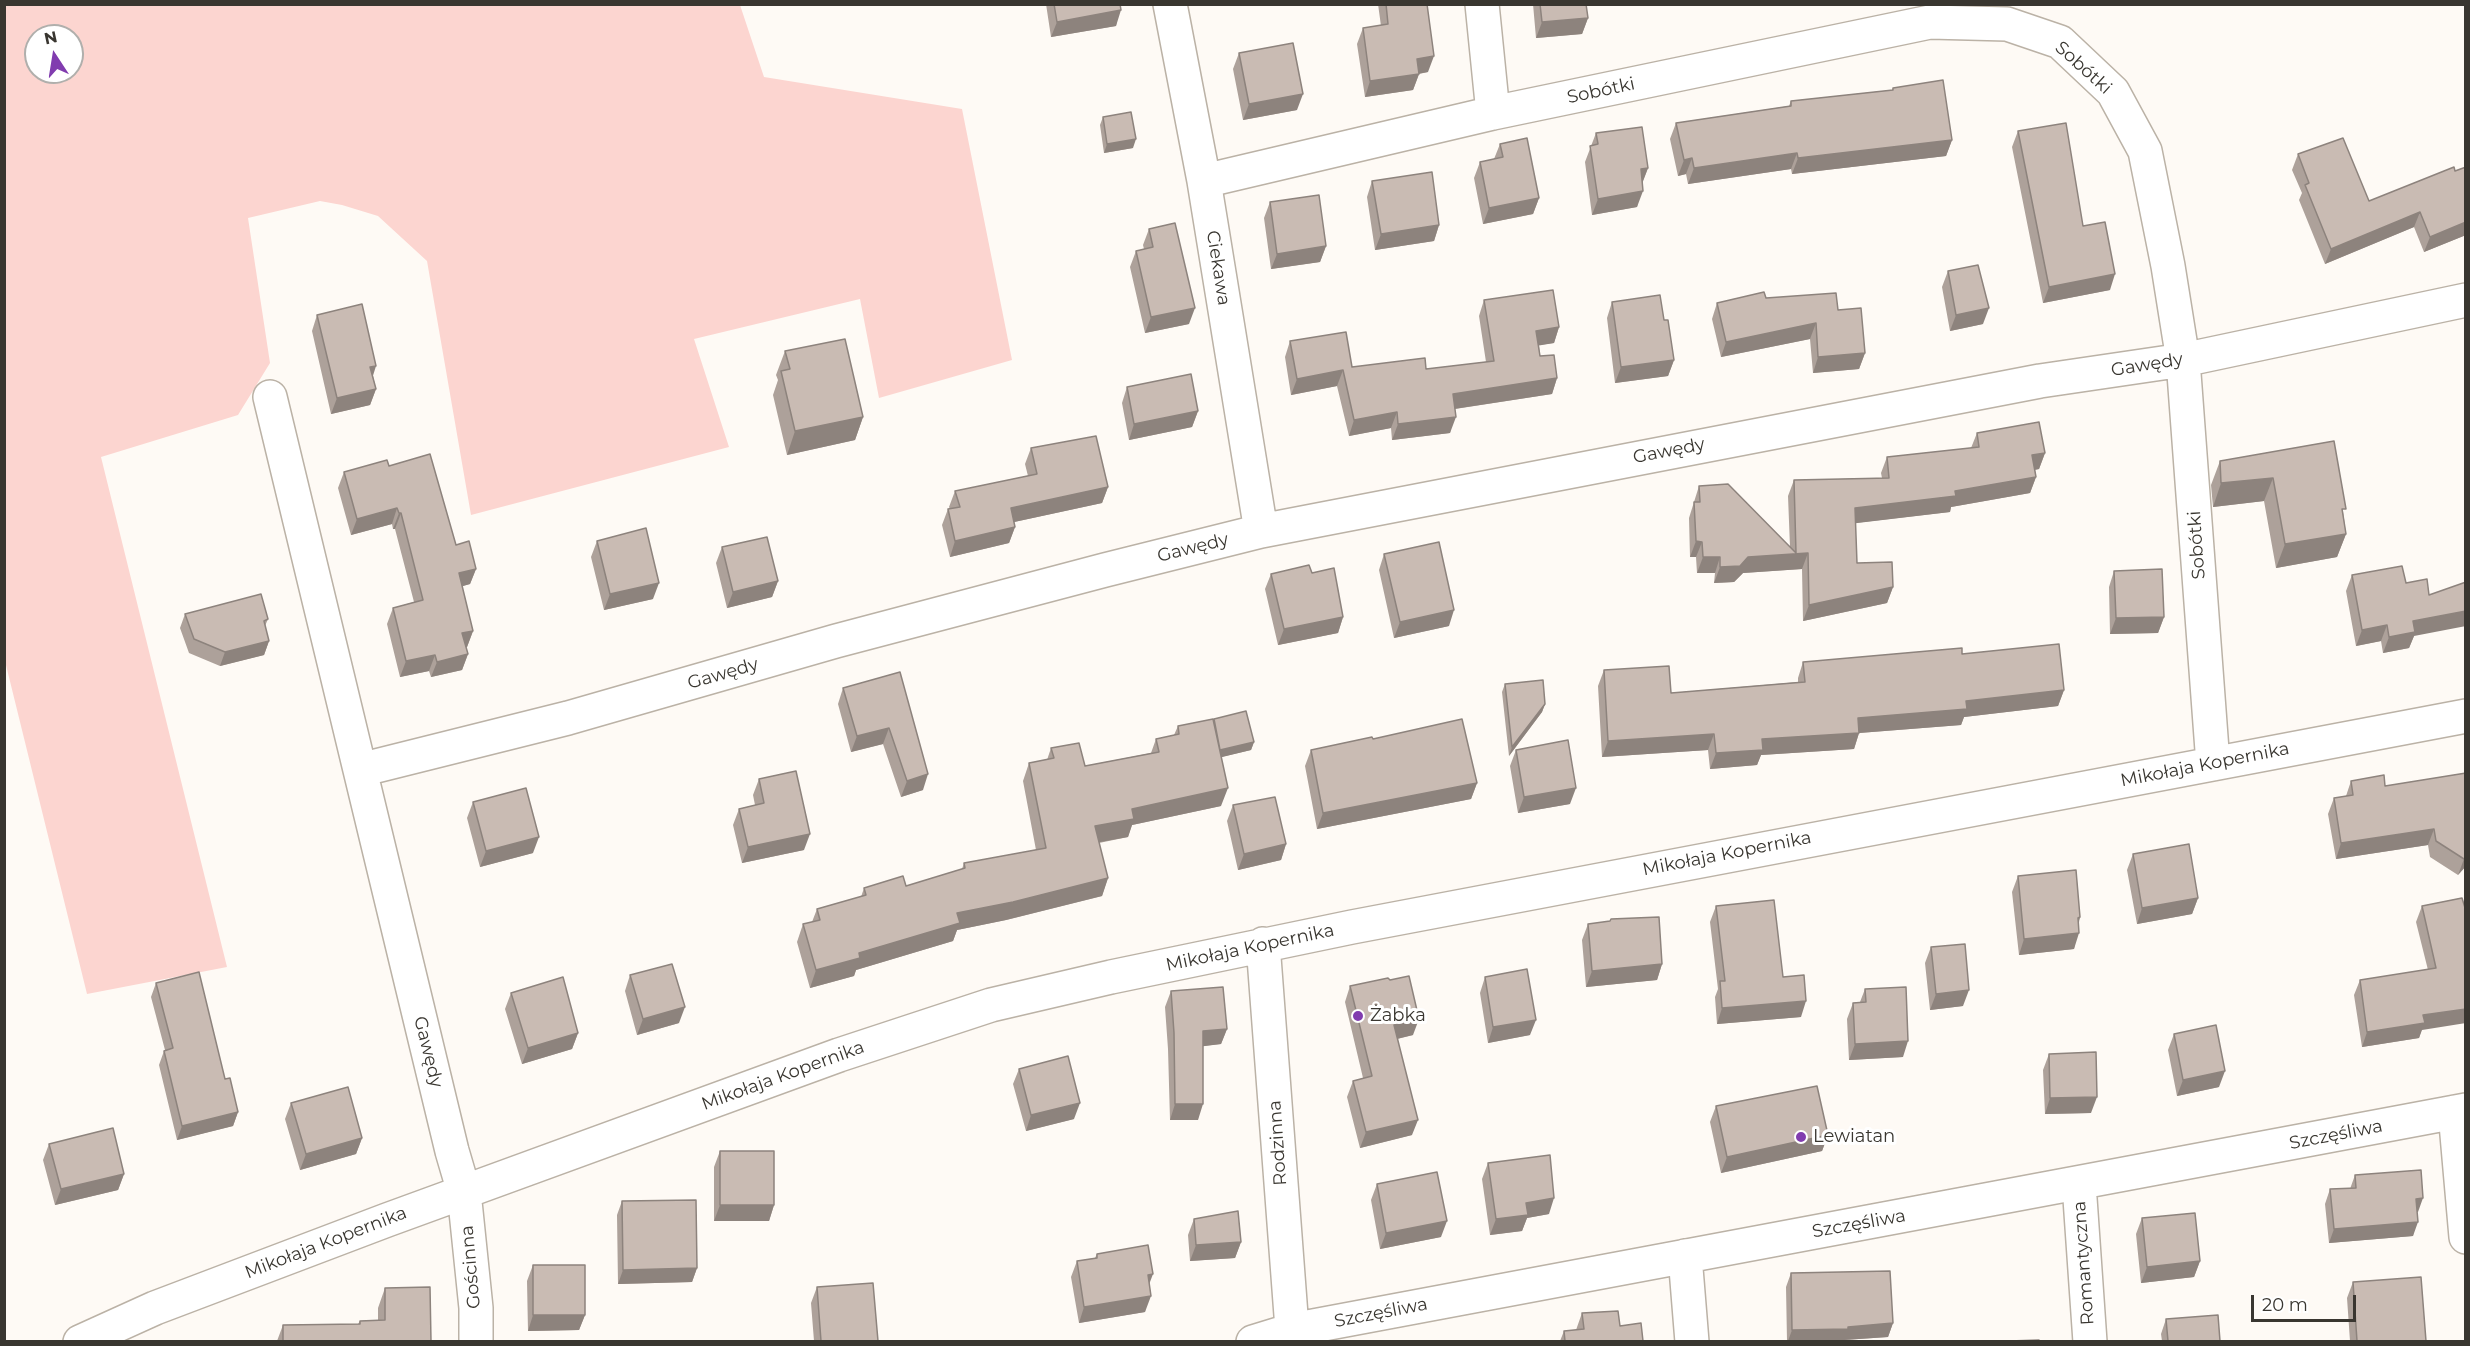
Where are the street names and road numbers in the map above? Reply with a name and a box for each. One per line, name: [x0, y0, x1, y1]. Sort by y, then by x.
street label: Sobótki: [2050, 37, 2116, 99]
street label: Sobótki: [1565, 73, 1637, 109]
street label: Ciekawa: [1201, 229, 1235, 307]
street label: Gawędy: [2109, 349, 2185, 381]
street label: Gawędy: [1631, 433, 1707, 469]
street label: Sobótki: [2184, 510, 2210, 580]
street label: Gawędy: [1155, 529, 1231, 567]
street label: Gawędy: [685, 654, 761, 694]
street label: Mikołaja Kopernika: [2119, 738, 2291, 792]
street label: Mikołaja Kopernika: [1641, 827, 1813, 881]
street label: Mikołaja Kopernika: [1164, 920, 1336, 976]
street label: Gawędy: [409, 1014, 447, 1090]
street label: Mikołaja Kopernika: [699, 1037, 867, 1115]
street label: Rodzinna: [1264, 1100, 1292, 1186]
street label: Szczęśliwa: [2288, 1115, 2384, 1155]
street label: Romantyczna: [2069, 1200, 2099, 1326]
street label: Mikołaja Kopernika: [242, 1202, 410, 1284]
street label: Szczęśliwa: [1811, 1205, 1907, 1243]
street label: Gościnna: [457, 1224, 485, 1310]
street label: Szczęśliwa: [1333, 1293, 1429, 1333]

